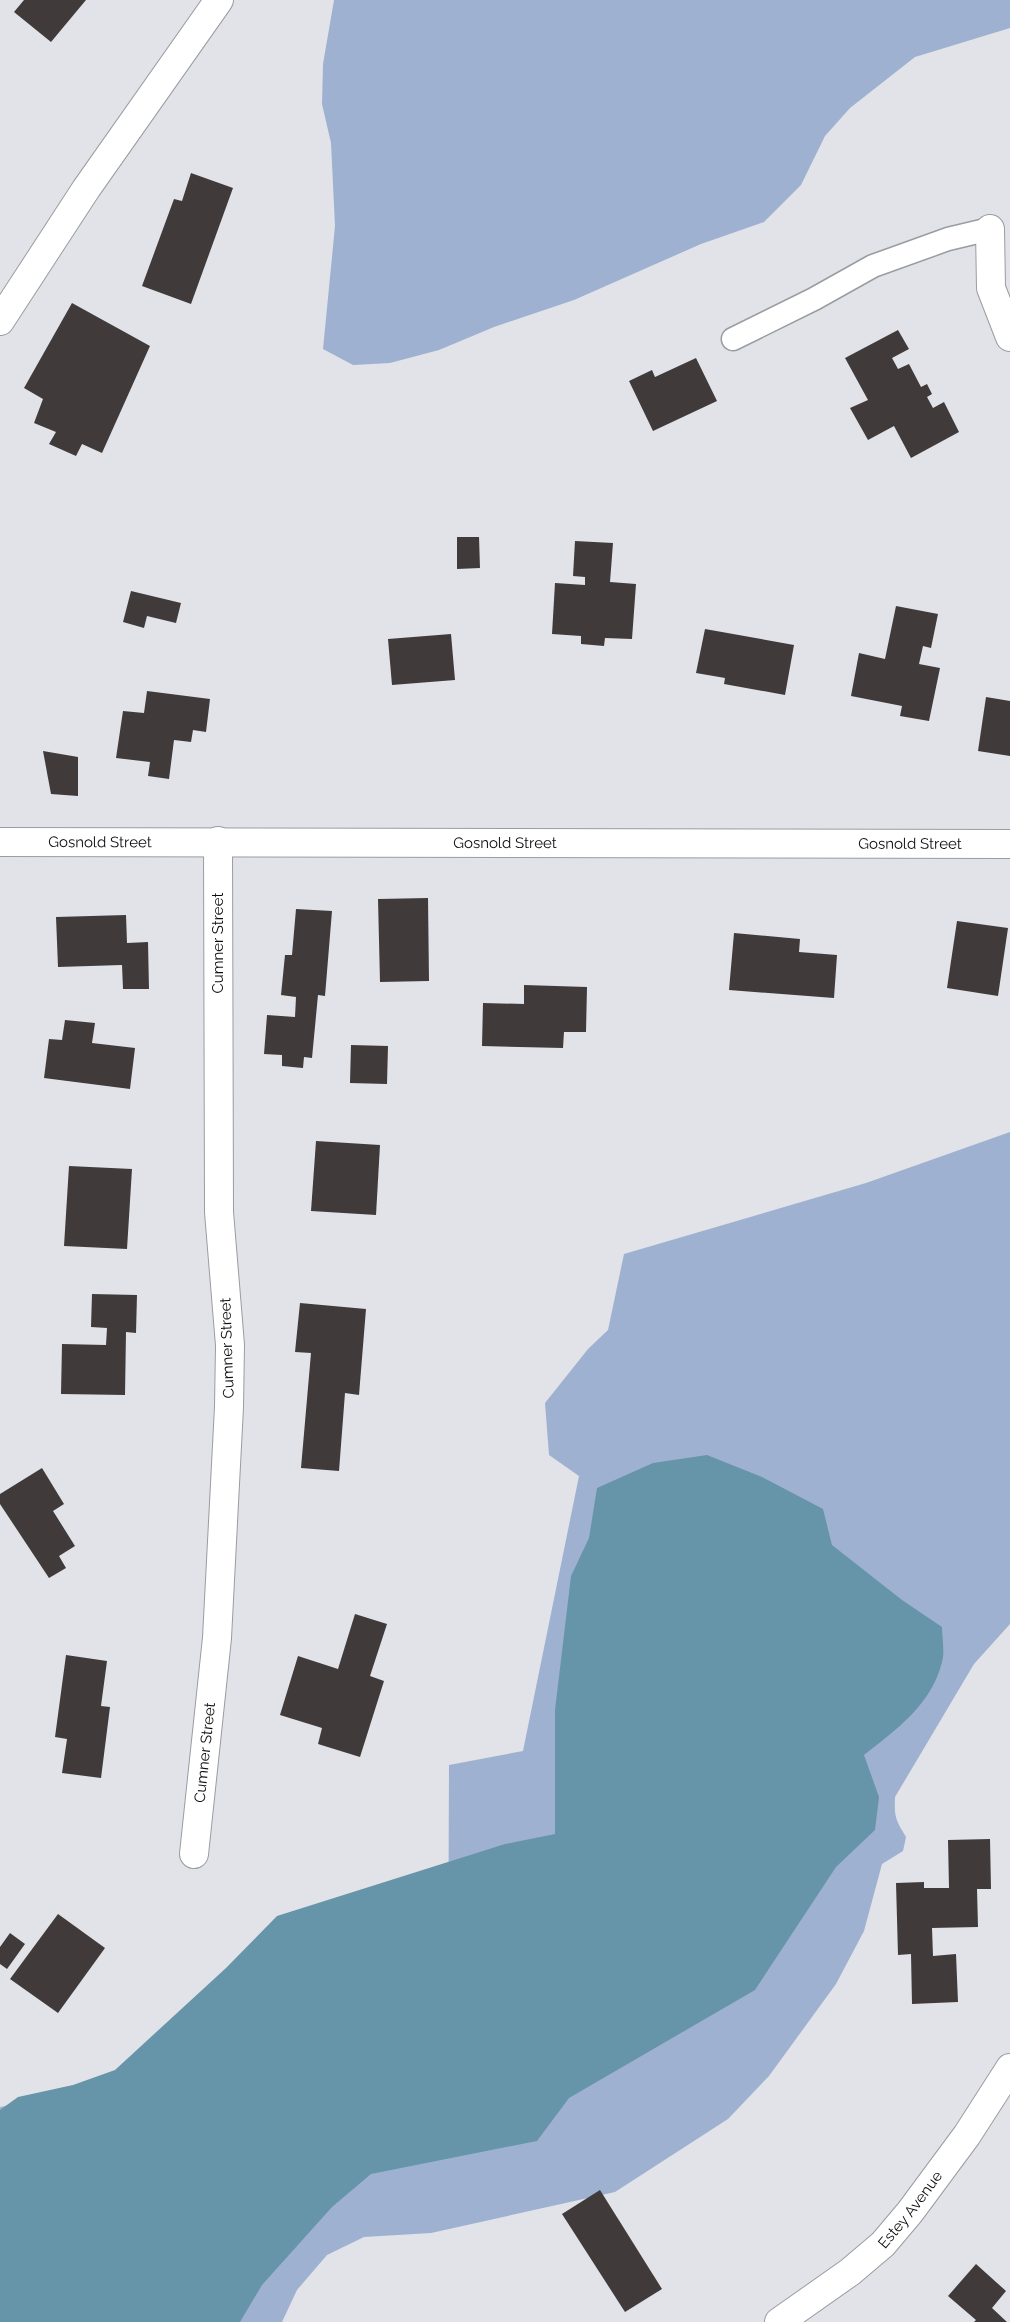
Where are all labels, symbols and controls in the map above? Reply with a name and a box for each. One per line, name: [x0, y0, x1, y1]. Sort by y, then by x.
street label: Gosnold Street: [48, 833, 152, 851]
street label: Gosnold Street: [453, 834, 557, 852]
street label: Gosnold Street: [858, 835, 962, 853]
street label: Cumner Street: [209, 893, 227, 993]
street label: Cumner Street: [216, 1297, 238, 1399]
street label: Cumner Street: [191, 1701, 219, 1804]
street label: Estey Avenue: [874, 2167, 946, 2252]

